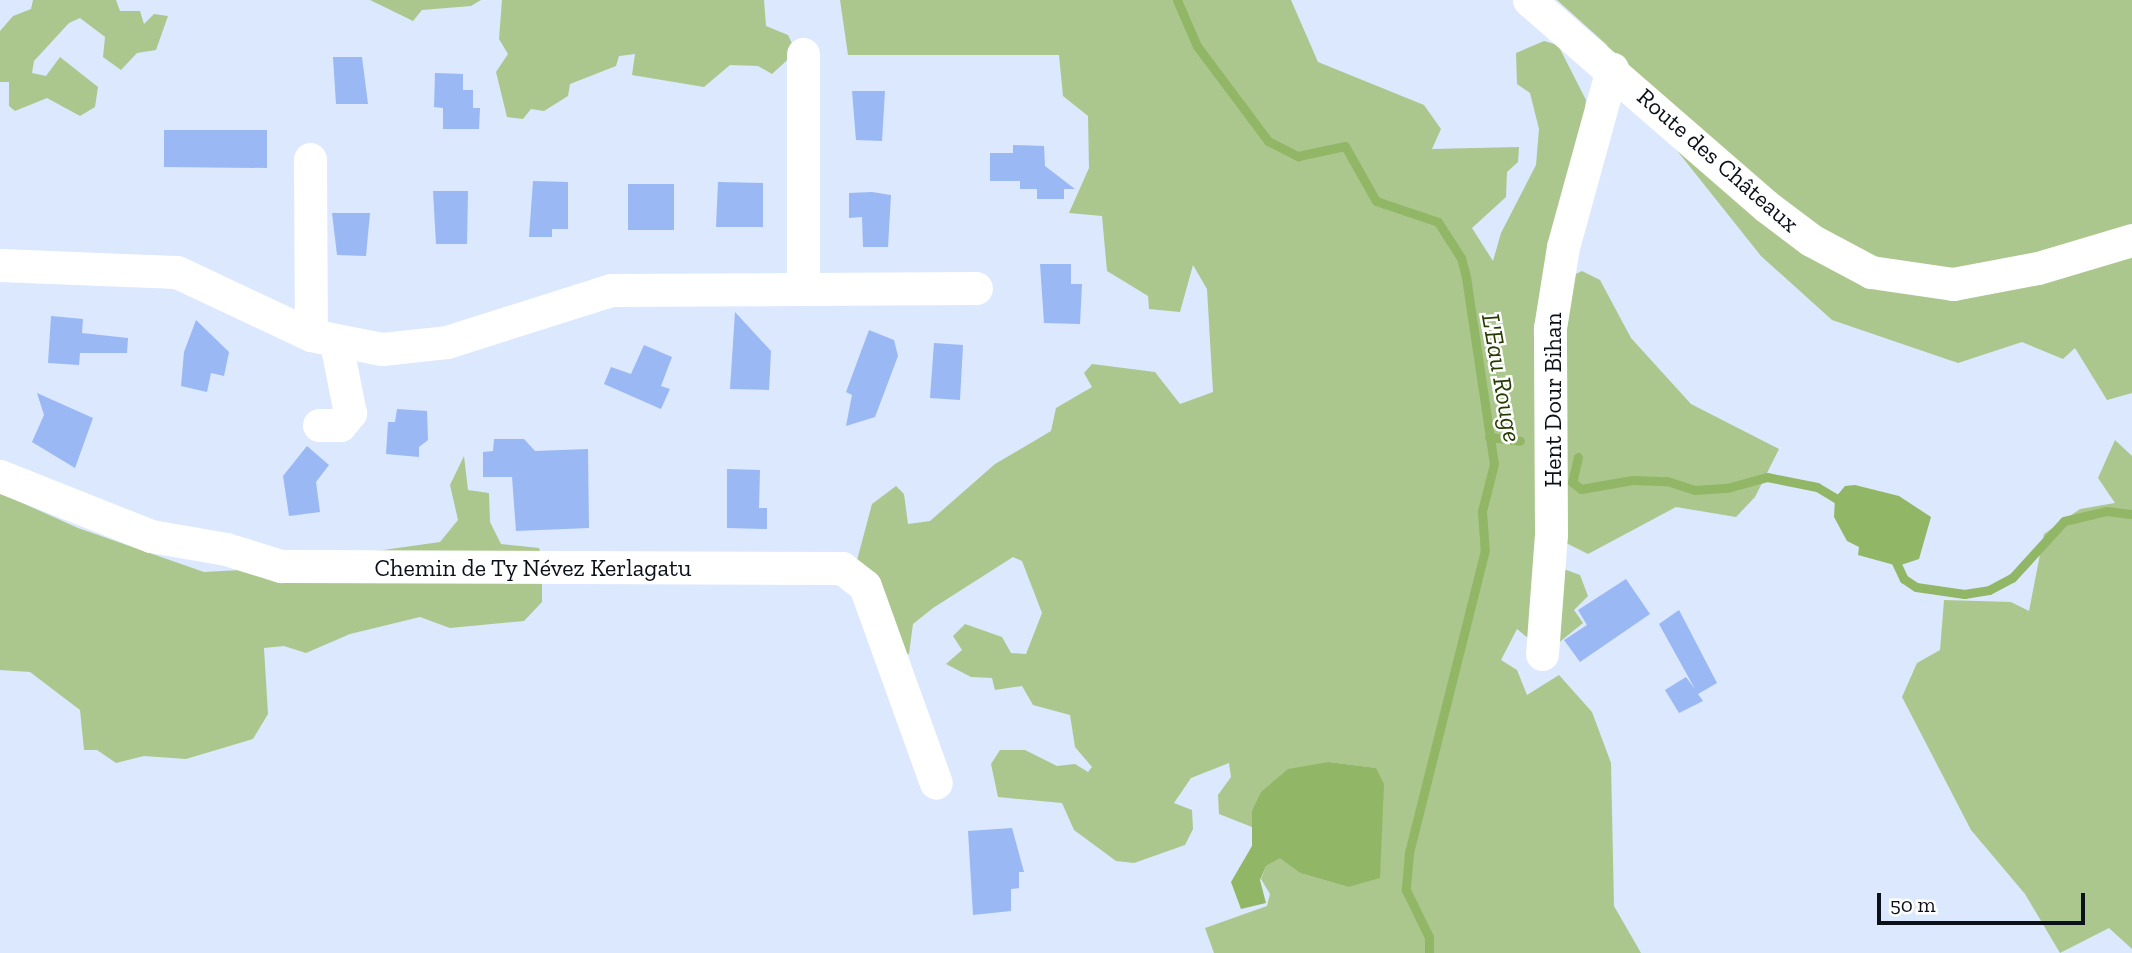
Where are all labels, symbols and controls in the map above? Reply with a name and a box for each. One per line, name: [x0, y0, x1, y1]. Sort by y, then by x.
street label: Route des Châteaux: [1631, 82, 1805, 238]
water label: L'Eau Rouge: [1474, 311, 1528, 445]
street label: Hent Dour Bihan: [1539, 312, 1567, 488]
street label: Chemin de Ty Névez Kerlagatu: [374, 554, 692, 582]
scale bar: [1880, 880, 2088, 924]
text: 50 m: [1890, 892, 1936, 917]

